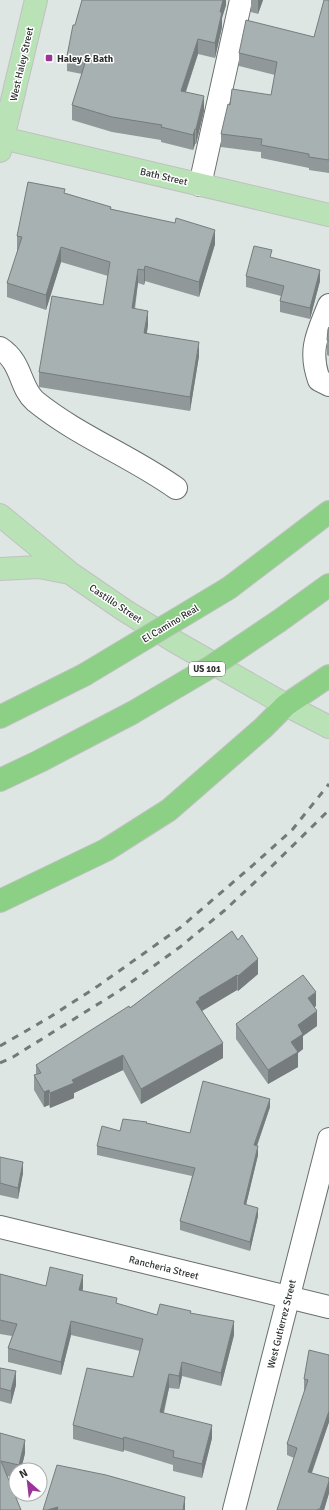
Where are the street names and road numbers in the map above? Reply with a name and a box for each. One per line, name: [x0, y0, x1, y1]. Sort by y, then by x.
street label: West Haley Street: [8, 26, 36, 102]
street label: Bath Street: [139, 166, 189, 188]
street label: Castillo Street: [87, 582, 144, 626]
street label: El Camino Real: [140, 602, 201, 646]
road number: US 101: [189, 662, 225, 676]
street label: Rancheria Street: [128, 1253, 200, 1283]
street label: West Gutierrez Street: [265, 1278, 299, 1370]

